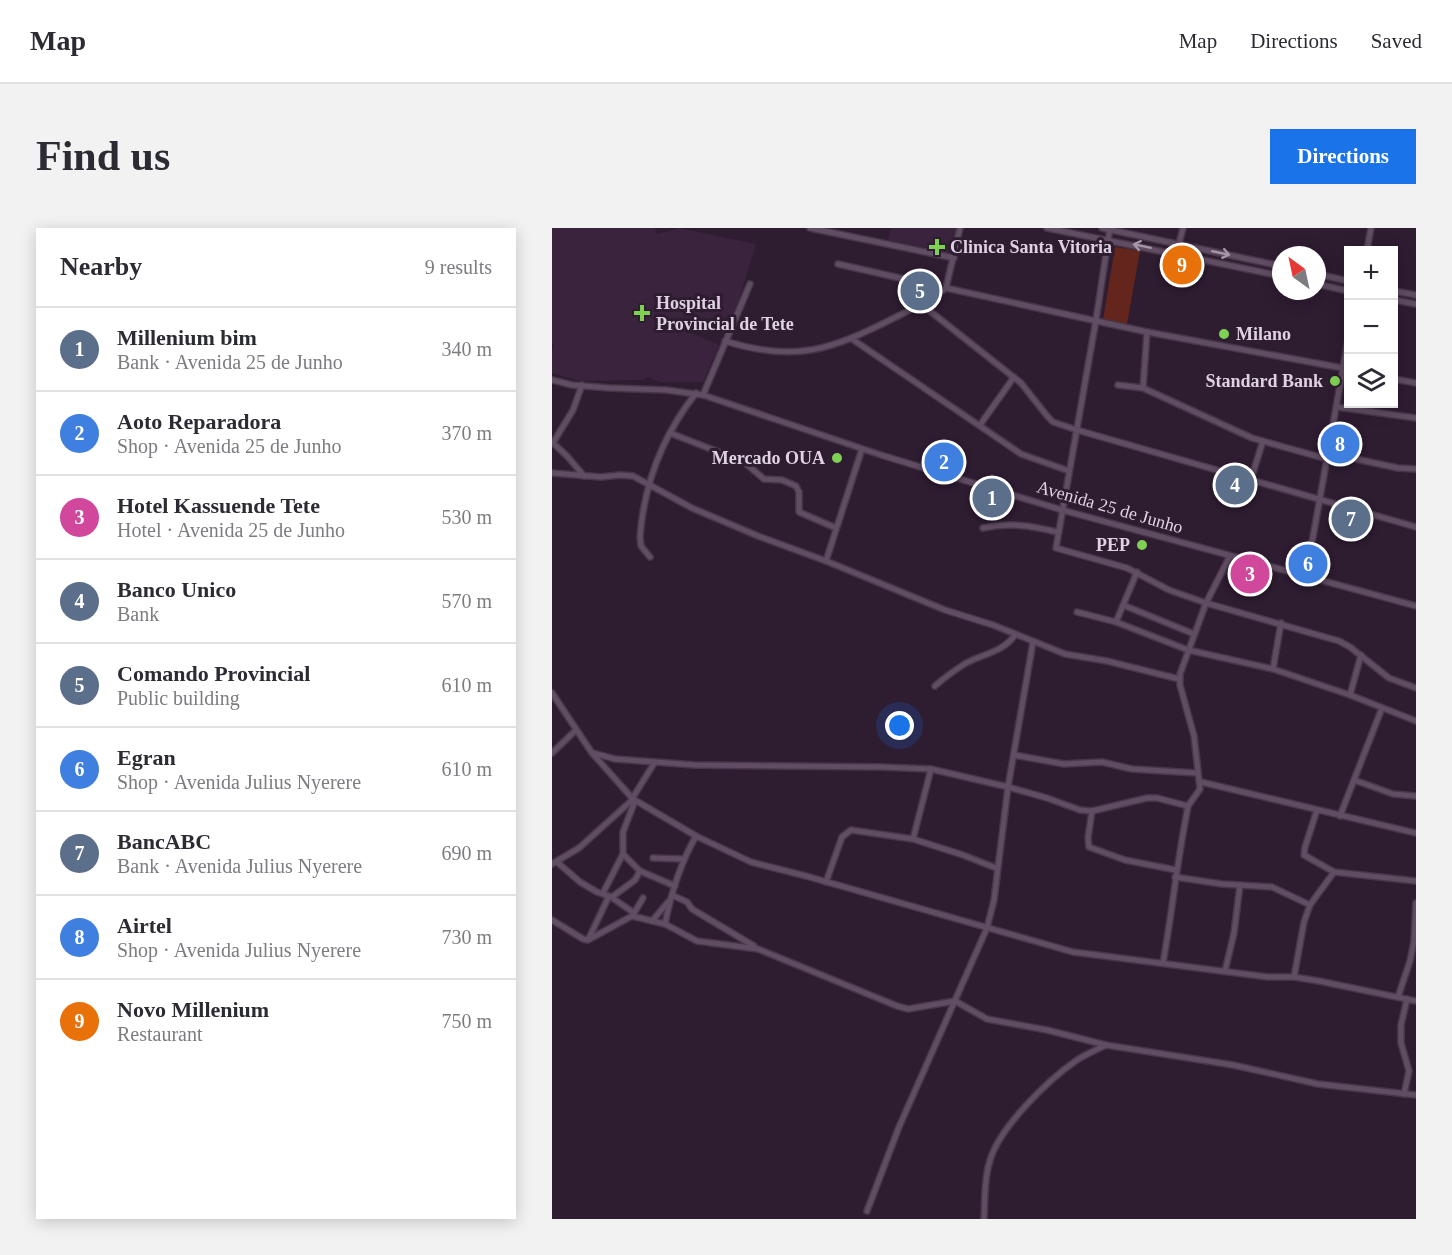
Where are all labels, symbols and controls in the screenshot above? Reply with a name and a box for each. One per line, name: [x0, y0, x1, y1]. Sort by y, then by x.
text: Map: [30, 25, 86, 56]
text: Map: [1179, 29, 1217, 53]
text: Directions: [1250, 29, 1338, 53]
text: Saved: [1371, 29, 1422, 53]
button: Directions: [1270, 129, 1416, 184]
text: Find us: [36, 133, 170, 179]
place label: Clinica Santa Vitoria: [950, 237, 1112, 257]
marker: Clinica Santa Vitoria: [928, 238, 946, 256]
one-way arrow: [1132, 240, 1151, 252]
pin: 9: [1162, 243, 1202, 288]
north arrow: [1272, 246, 1326, 300]
map controls: [1344, 246, 1398, 408]
button: +: [1344, 246, 1398, 300]
one-way arrow: [1211, 248, 1230, 259]
text: Nearby: [60, 252, 142, 281]
text: 9 results: [425, 256, 492, 278]
pin: 5: [900, 268, 940, 314]
place label: Hospital Provincial de Tete: [656, 293, 794, 334]
button: −: [1344, 300, 1398, 354]
marker: Hospital Provincial de Tete: [633, 304, 651, 322]
place label: Milano: [1236, 324, 1291, 344]
text: Millenium bim: [117, 325, 257, 350]
marker: Milano: [1217, 327, 1231, 341]
text: 1: [75, 338, 85, 360]
text: 340 m: [441, 338, 492, 360]
text: Bank · Avenida 25 de Junho: [117, 351, 343, 373]
button: layers: [1344, 354, 1398, 408]
place label: Standard Bank: [1205, 371, 1323, 391]
marker: Standard Bank: [1328, 374, 1342, 388]
text: Aoto Reparadora: [117, 409, 281, 434]
text: 2: [75, 422, 85, 444]
text: 370 m: [441, 422, 492, 444]
pin: 8: [1320, 422, 1360, 466]
text: Shop · Avenida 25 de Junho: [117, 435, 342, 457]
pin: 2: [924, 440, 964, 484]
place label: Mercado OUA: [712, 448, 825, 468]
marker: Mercado OUA: [830, 451, 844, 465]
pin: 4: [1216, 462, 1254, 508]
pin: 1: [972, 476, 1012, 520]
street label: Avenida 25 de Junho: [1035, 477, 1185, 537]
text: Hotel Kassuende Tete: [117, 493, 320, 518]
pin: 7: [1332, 496, 1370, 542]
text: 3: [75, 506, 85, 528]
text: 530 m: [441, 506, 492, 528]
text: Hotel · Avenida 25 de Junho: [117, 519, 345, 541]
place label: PEP: [1096, 535, 1130, 555]
marker: PEP: [1135, 538, 1149, 552]
pin: 6: [1288, 542, 1328, 586]
pin: 3: [1230, 552, 1270, 596]
text: Banco Unico: [117, 577, 236, 602]
text: 4: [75, 590, 85, 612]
text: 570 m: [441, 590, 492, 612]
text: Bank: [117, 603, 159, 625]
text: Comando Provincial: [117, 661, 310, 686]
text: 5: [75, 674, 85, 696]
text: 610 m: [441, 674, 492, 696]
text: Public building: [117, 687, 240, 709]
your location: [885, 711, 914, 740]
text: Egran: [117, 745, 176, 770]
text: 6: [75, 758, 85, 780]
text: 610 m: [441, 758, 492, 780]
text: Shop · Avenida Julius Nyerere: [117, 771, 361, 793]
text: BancABC: [117, 829, 211, 854]
text: 7: [75, 842, 85, 864]
text: 690 m: [441, 842, 492, 864]
text: Bank · Avenida Julius Nyerere: [117, 855, 362, 877]
text: Airtel: [117, 913, 172, 938]
text: 8: [75, 926, 85, 948]
text: 730 m: [441, 926, 492, 948]
text: Shop · Avenida Julius Nyerere: [117, 939, 361, 961]
text: Novo Millenium: [117, 997, 269, 1022]
text: 9: [75, 1010, 85, 1032]
text: 750 m: [441, 1010, 492, 1032]
text: Restaurant: [117, 1023, 203, 1045]

